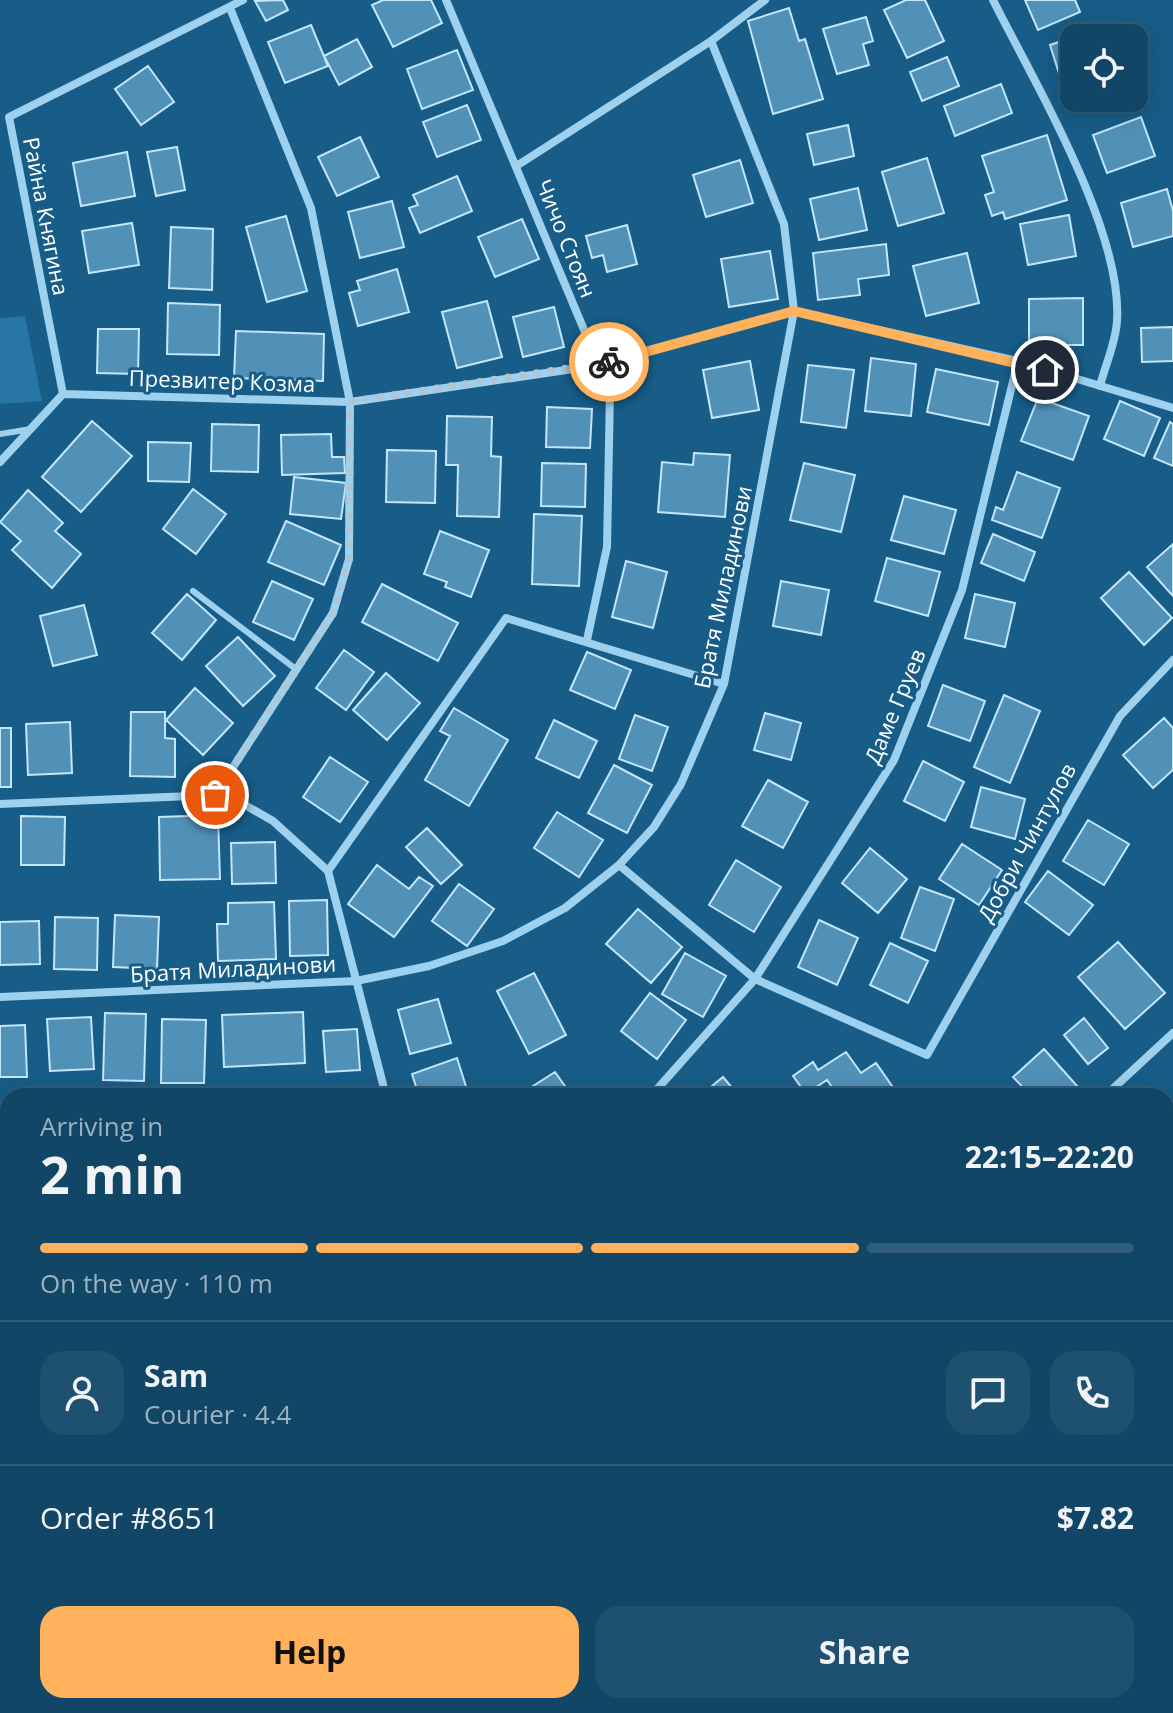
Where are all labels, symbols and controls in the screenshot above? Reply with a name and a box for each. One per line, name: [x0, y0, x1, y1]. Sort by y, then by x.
map controls: [1060, 24, 1148, 112]
button: locate: [1060, 24, 1148, 112]
street label: Райна Княгина: [17, 134, 77, 298]
street label: Чичо Стоян: [530, 174, 604, 302]
courier: [569, 322, 649, 402]
pin: [1011, 336, 1079, 404]
icon: bike: [587, 340, 631, 384]
icon: home: [1023, 348, 1067, 392]
street label: Презвитер Козма: [128, 362, 316, 398]
street label: Братя Миладинови: [686, 483, 758, 691]
street label: Даме Груев: [856, 644, 932, 768]
street label: Добри Чинтулов: [970, 757, 1082, 927]
pin: [181, 761, 249, 829]
icon: bag: [193, 773, 237, 817]
street label: Братя Миладинови: [129, 948, 337, 988]
text: Arriving in: [40, 1108, 163, 1144]
text: 22:15–22:20: [965, 1136, 1134, 1177]
text: 2 min: [40, 1138, 184, 1209]
text: On the way · 110 m: [40, 1265, 273, 1301]
button: person: [40, 1351, 124, 1435]
button: chat: [946, 1351, 1030, 1435]
button: phone: [1050, 1351, 1134, 1435]
text: Sam: [144, 1355, 208, 1396]
text: Courier · 4.4: [144, 1396, 291, 1432]
text: Order #8651: [40, 1497, 219, 1538]
text: $7.82: [1057, 1497, 1134, 1538]
button: Help: [40, 1606, 579, 1698]
button: Share: [595, 1606, 1134, 1698]

